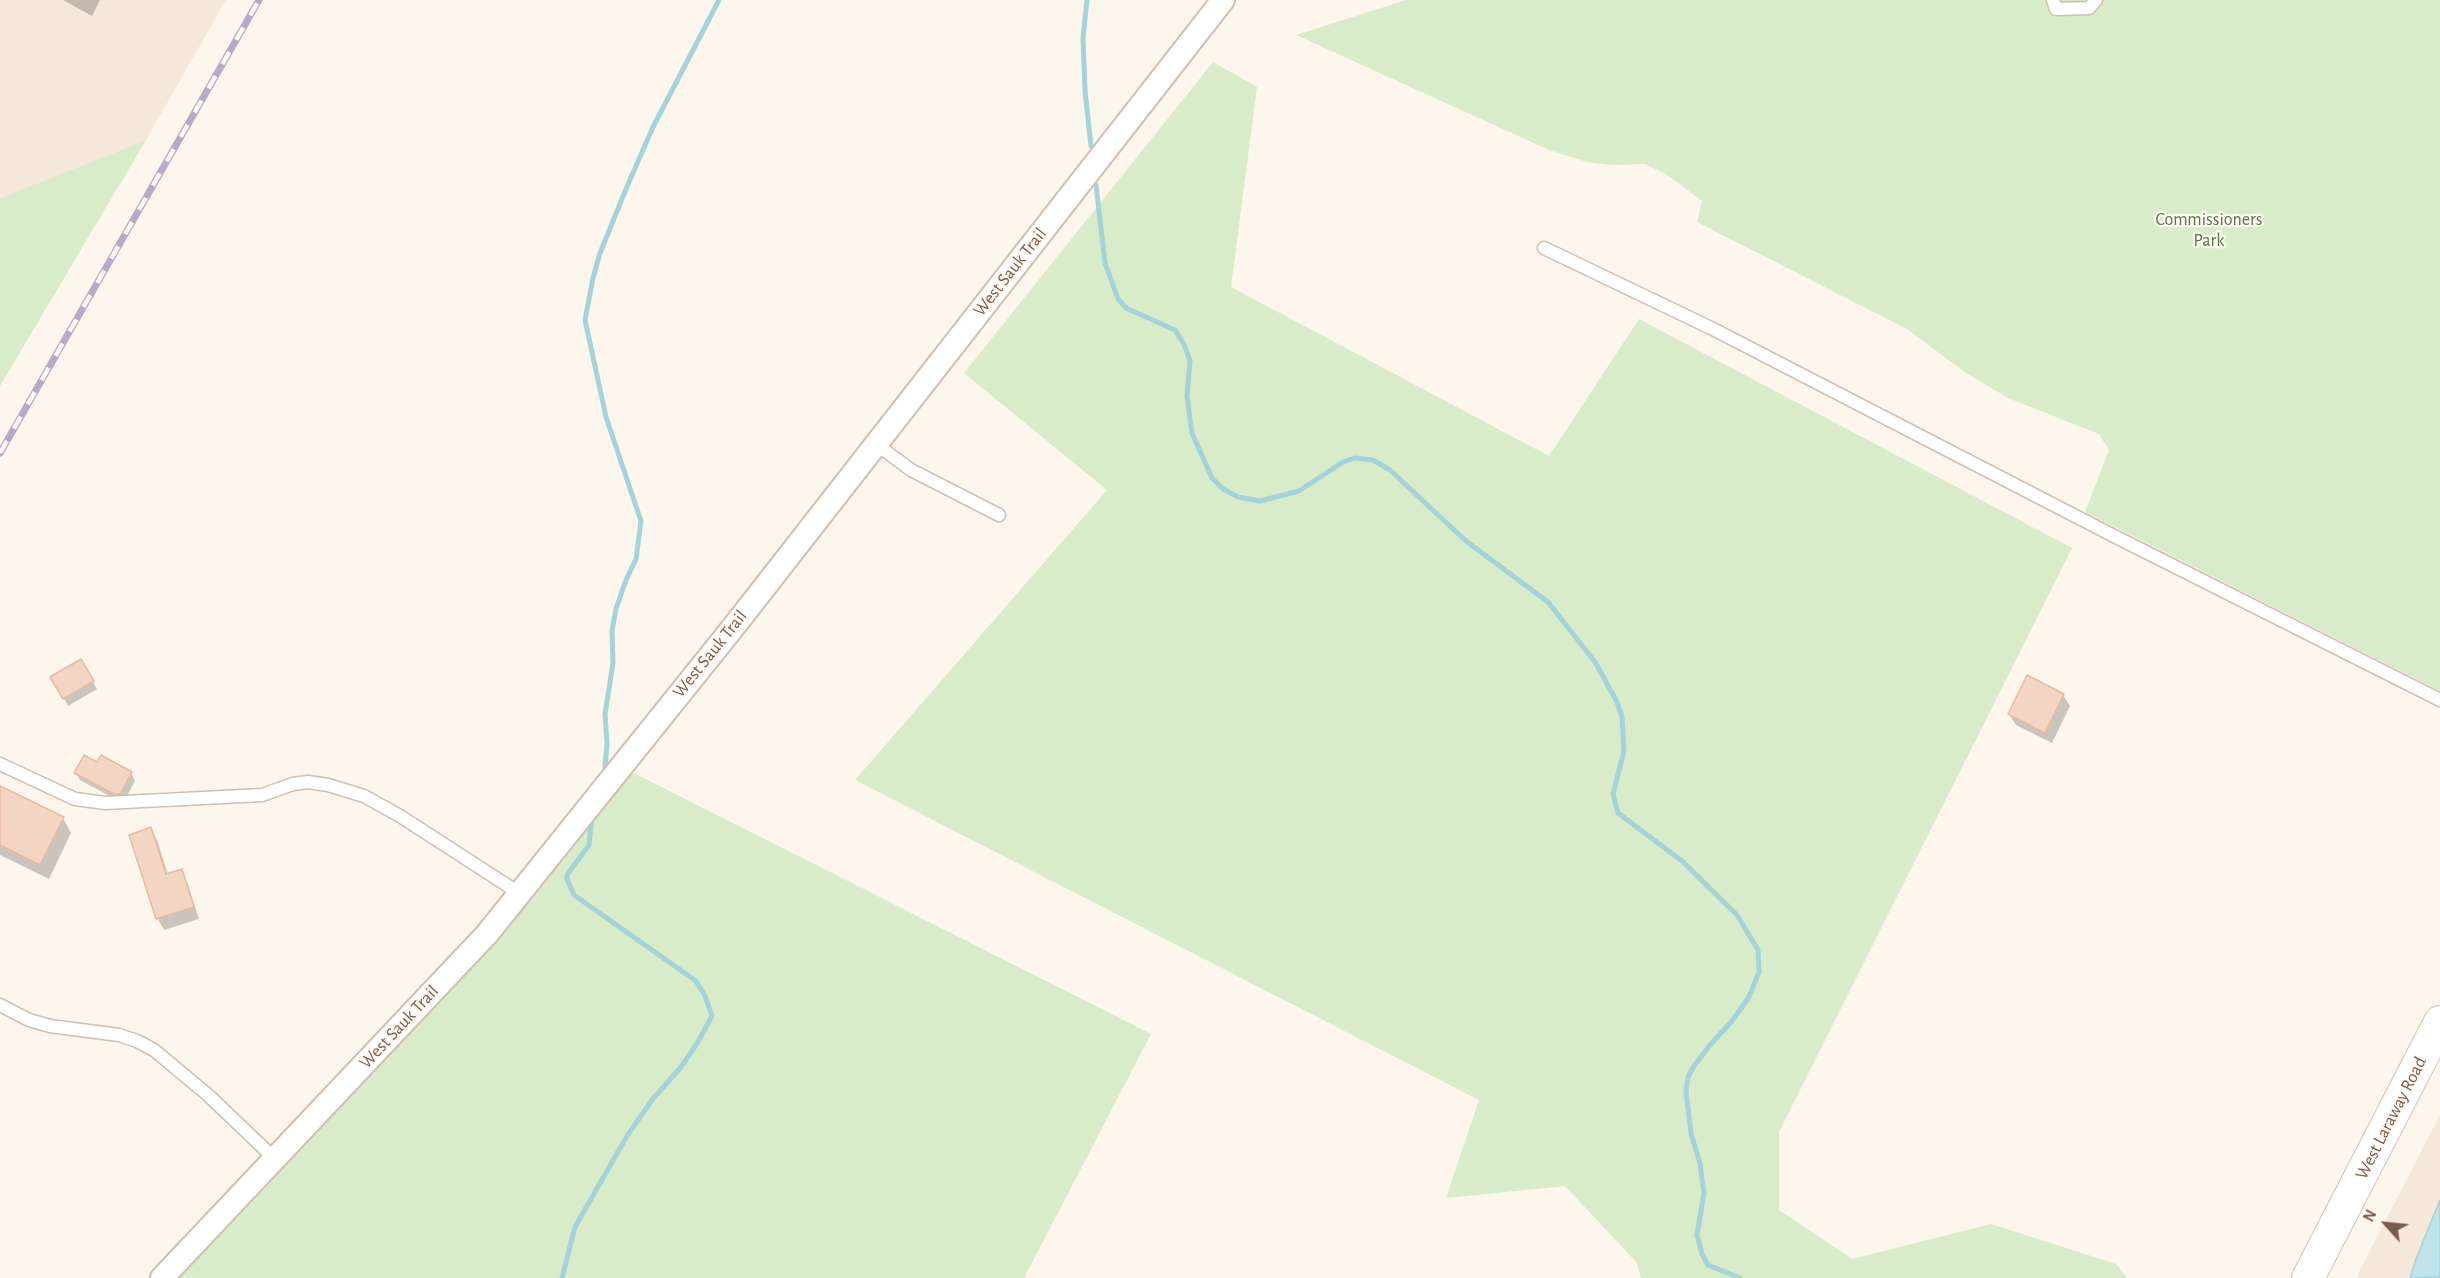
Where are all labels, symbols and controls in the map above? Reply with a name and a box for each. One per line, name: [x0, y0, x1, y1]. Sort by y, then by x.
park label: Commissioners Park: [2155, 209, 2263, 252]
street label: West Sauk Trail: [969, 224, 1051, 320]
street label: West Sauk Trail: [668, 606, 752, 702]
street label: West Sauk Trail: [355, 981, 443, 1073]
street label: West Laraway Road: [2351, 1053, 2431, 1183]
north arrow: [2356, 1194, 2416, 1254]
text: N: [2360, 1207, 2380, 1224]

